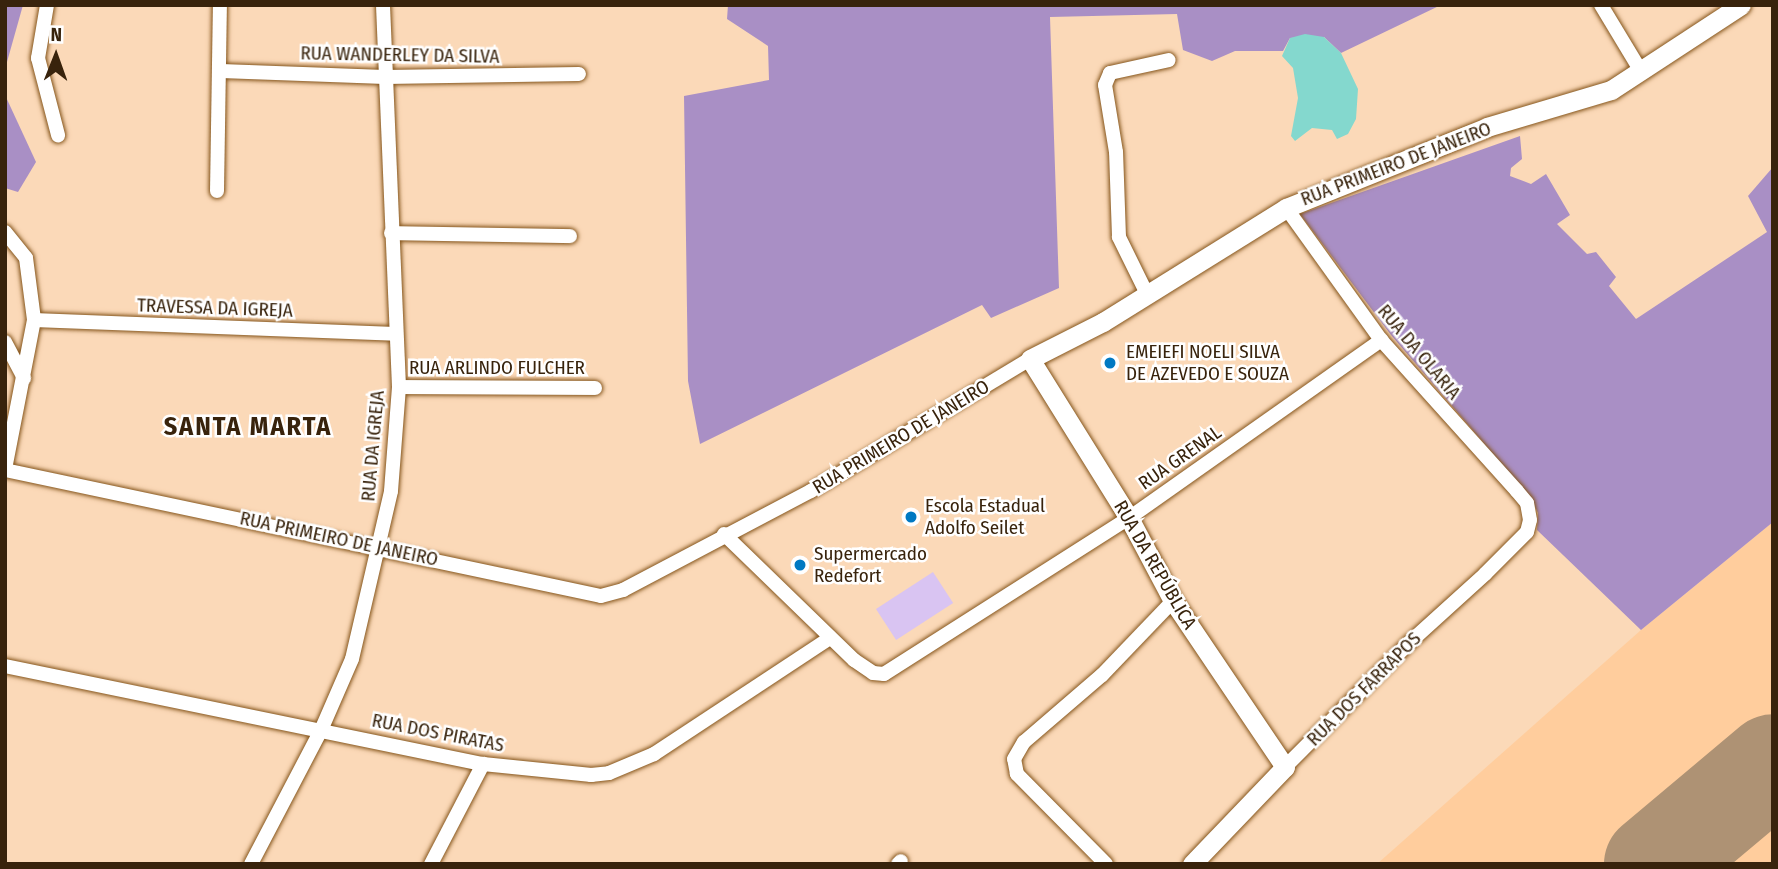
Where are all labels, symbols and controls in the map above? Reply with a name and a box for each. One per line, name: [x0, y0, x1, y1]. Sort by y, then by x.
north arrow: [21, 21, 91, 91]
text: N: [50, 23, 62, 46]
street label: RUA WANDERLEY DA SILVA: [300, 42, 500, 68]
street label: RUA PRIMEIRO DE JANEIRO: [1298, 117, 1494, 211]
street label: TRAVESSA DA IGREJA: [137, 294, 293, 322]
street label: RUA DA OLARIA: [1373, 300, 1465, 404]
place label: EMEIEFI NOELI SILVA DE AZEVEDO E SOUZA: [1126, 341, 1289, 385]
marker: EMEIEFI NOELI SILVA DE AZEVEDO E SOUZA: [1100, 353, 1120, 373]
street label: RUA ARLINDO FULCHER: [409, 357, 585, 379]
street label: RUA PRIMEIRO DE JANEIRO: [809, 375, 993, 499]
street label: RUA DA IGREJA: [357, 390, 389, 502]
district label: SANTA MARTA: [165, 411, 331, 443]
street label: RUA GRENAL: [1134, 421, 1226, 495]
place label: Escola Estadual Adolfo Seilet: [925, 495, 1045, 539]
street label: RUA DA REPÚBLICA: [1109, 497, 1201, 633]
street label: RUA PRIMEIRO DE JANEIRO: [238, 507, 440, 571]
marker: Escola Estadual Adolfo Seilet: [903, 509, 919, 525]
place label: Supermercado Redefort: [814, 543, 927, 587]
marker: Supermercado Redefort: [792, 557, 808, 573]
street label: RUA DOS FARRAPOS: [1302, 627, 1426, 751]
street label: RUA DOS PIRATAS: [370, 709, 506, 757]

